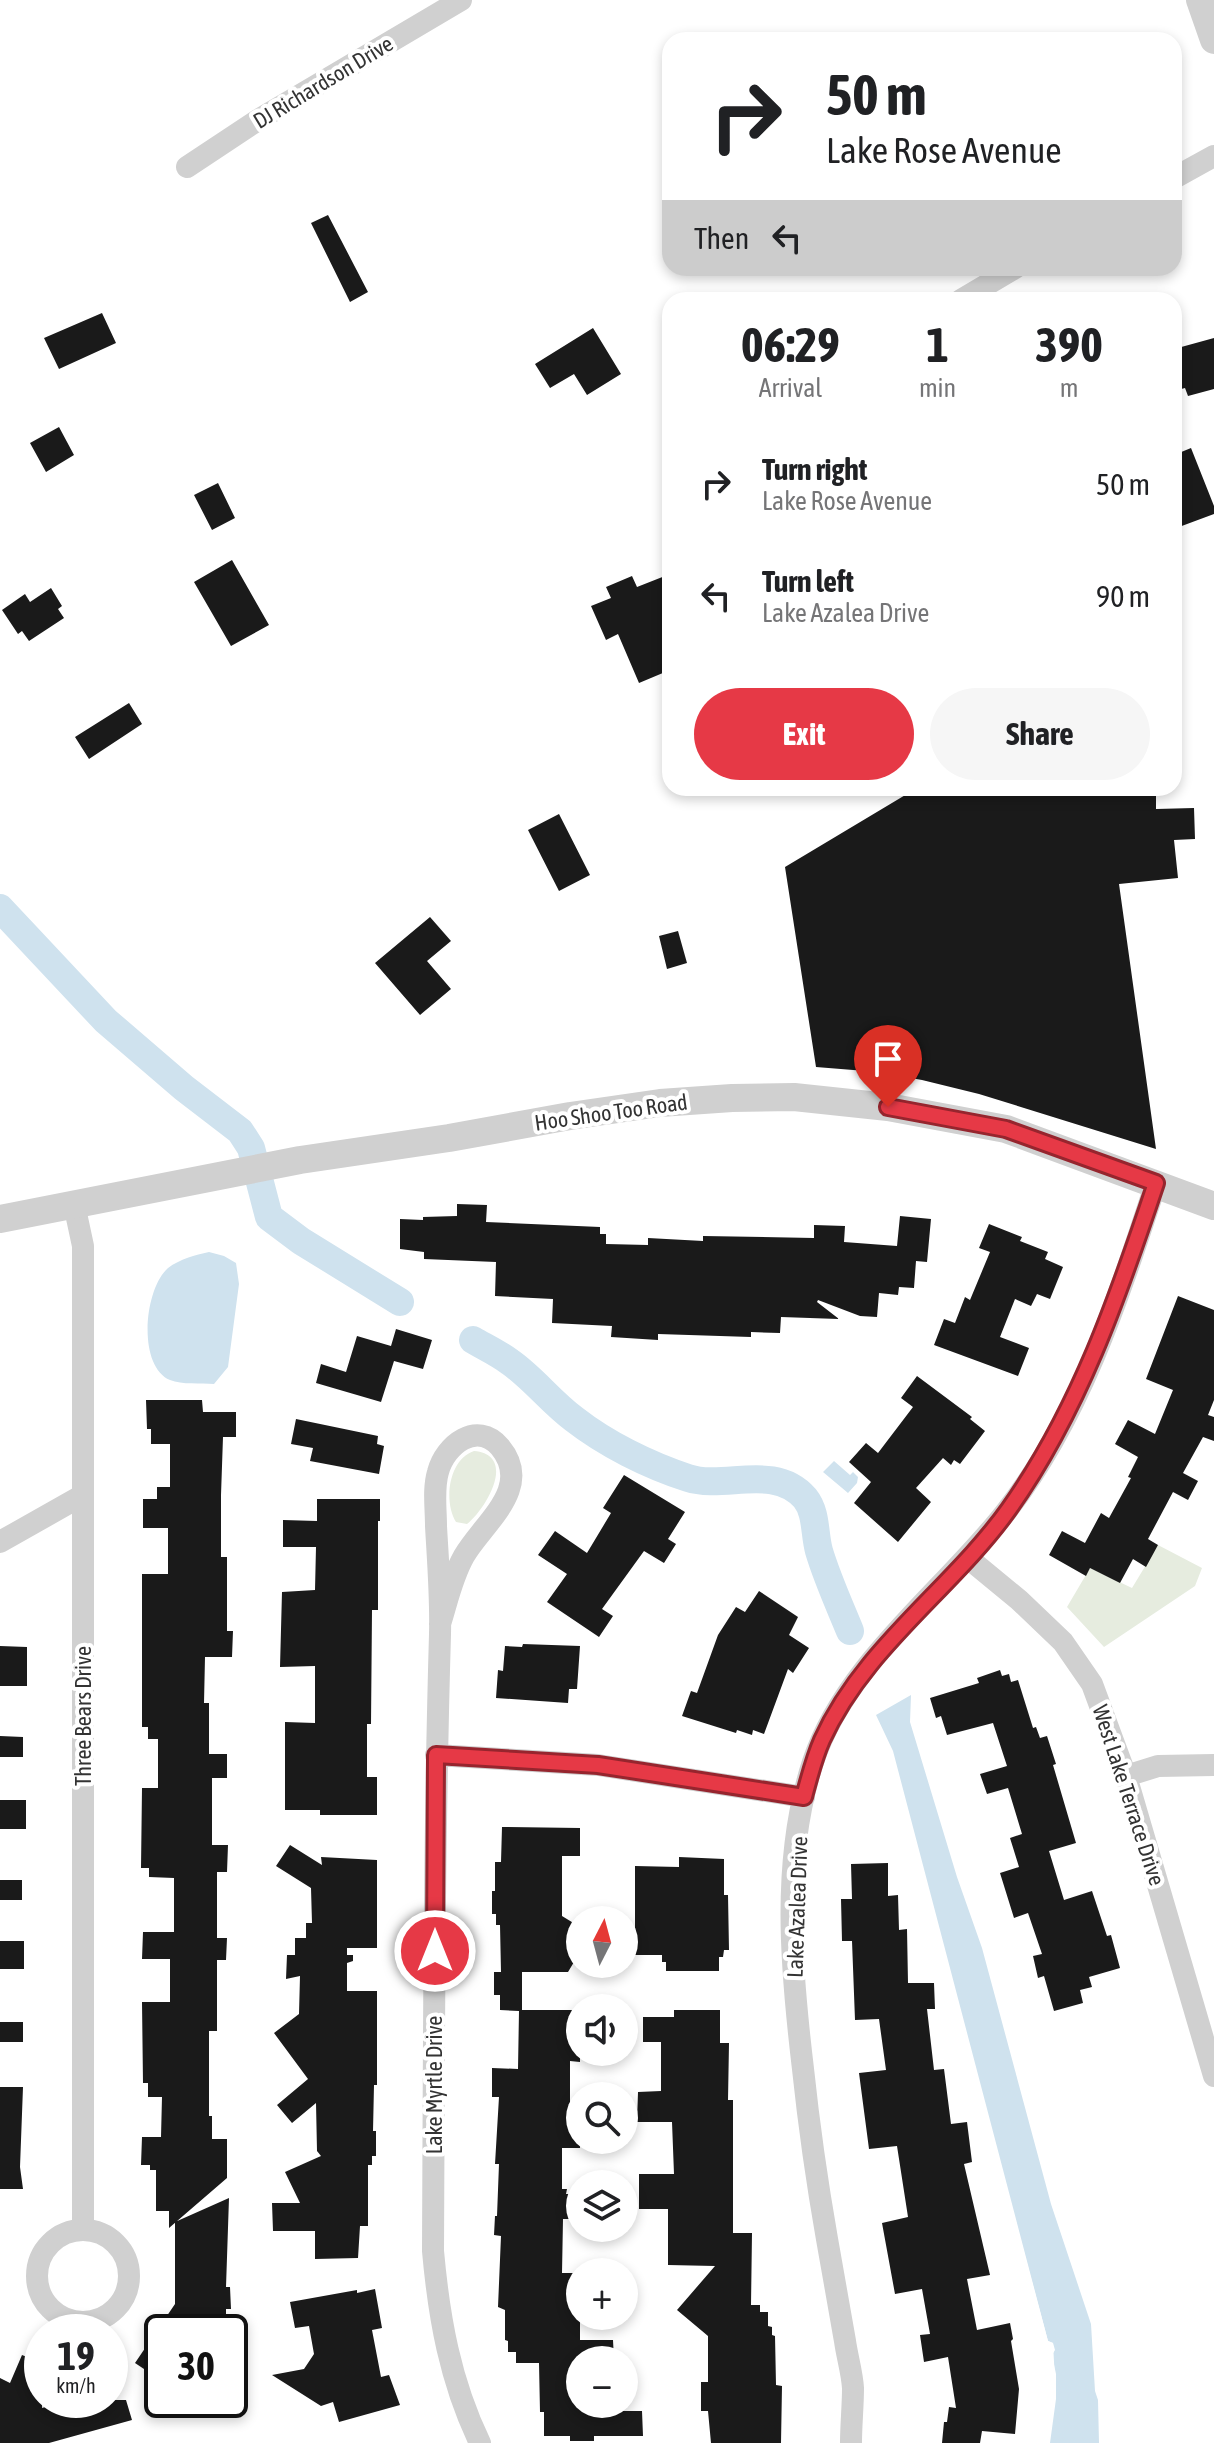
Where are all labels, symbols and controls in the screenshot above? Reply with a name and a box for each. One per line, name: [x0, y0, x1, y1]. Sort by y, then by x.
street label: DJ Richardson Drive: [248, 30, 398, 134]
text: 50 m: [826, 63, 927, 127]
icon: right: [694, 64, 798, 168]
text: Lake Rose Avenue: [826, 129, 1062, 171]
icon: left: [765, 216, 809, 260]
text: Then: [694, 221, 749, 255]
text: 06:29: [741, 317, 840, 372]
text: 1: [926, 317, 949, 372]
text: 390: [1035, 317, 1103, 372]
text: Arrival: [759, 373, 822, 403]
text: min: [919, 373, 956, 403]
text: m: [1060, 373, 1078, 403]
text: Turn right: [762, 452, 868, 486]
icon: right: [694, 462, 738, 506]
text: 50 m: [1096, 467, 1150, 501]
text: Lake Rose Avenue: [762, 486, 932, 516]
text: Turn left: [762, 564, 854, 598]
icon: left: [694, 574, 738, 618]
text: 90 m: [1096, 579, 1150, 613]
text: Lake Azalea Drive: [762, 598, 929, 628]
button: Exit: [694, 688, 914, 780]
button: Share: [930, 688, 1150, 780]
pin: [854, 1025, 922, 1107]
icon: arrive: [866, 1037, 910, 1081]
street label: Hoo Shoo Too Road: [533, 1088, 689, 1136]
street label: Three Bears Drive: [70, 1646, 96, 1786]
street label: West Lake Terrace Drive: [1088, 1701, 1170, 1889]
street label: Lake Azalea Drive: [782, 1836, 812, 1978]
north arrow: [566, 1906, 638, 1978]
map controls: [566, 1906, 638, 2418]
position arrow: [393, 1909, 477, 1993]
button: sound: [566, 1994, 638, 2066]
street label: Lake Myrtle Drive: [421, 2016, 447, 2154]
button: search: [566, 2082, 638, 2154]
button: layers: [566, 2170, 638, 2242]
button: +: [566, 2258, 638, 2330]
speed limit sign: 30: [144, 2314, 248, 2418]
text: 19: [57, 2333, 95, 2378]
button: −: [566, 2346, 638, 2418]
text: km/h: [56, 2374, 96, 2397]

